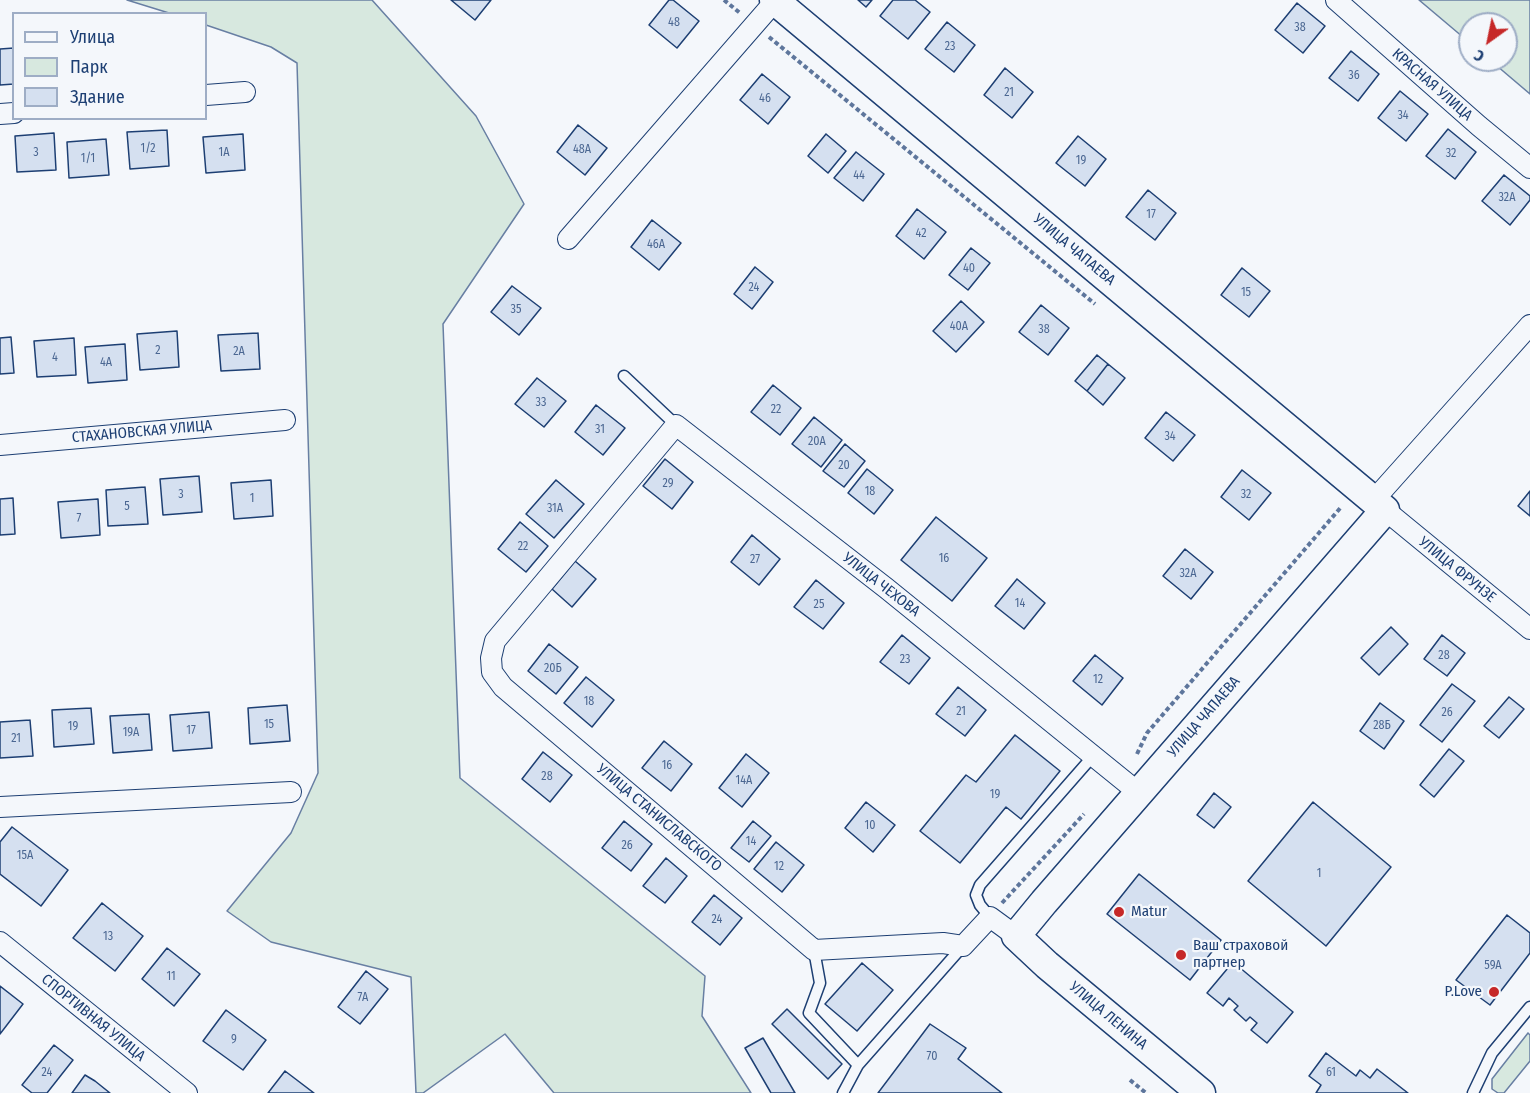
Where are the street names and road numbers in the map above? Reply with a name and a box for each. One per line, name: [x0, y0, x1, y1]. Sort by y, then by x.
street label: КРАСНАЯ УЛИЦА: [1388, 45, 1476, 125]
street label: УЛИЦА ЧАПАЕВА: [1029, 210, 1119, 290]
street label: СТАХАНОВСКАЯ УЛИЦА: [71, 417, 213, 447]
street label: УЛИЦА ФРУНЗЕ: [1415, 533, 1499, 607]
street label: УЛИЦА ЧЕХОВА: [839, 549, 923, 621]
street label: УЛИЦА ЧАПАЕВА: [1164, 673, 1244, 761]
street label: УЛИЦА СТАНИСЛАВСКОГО: [593, 760, 725, 876]
street label: СПОРТИВНАЯ УЛИЦА: [37, 971, 149, 1065]
street label: УЛИЦА ЛЕНИНА: [1065, 978, 1151, 1054]

